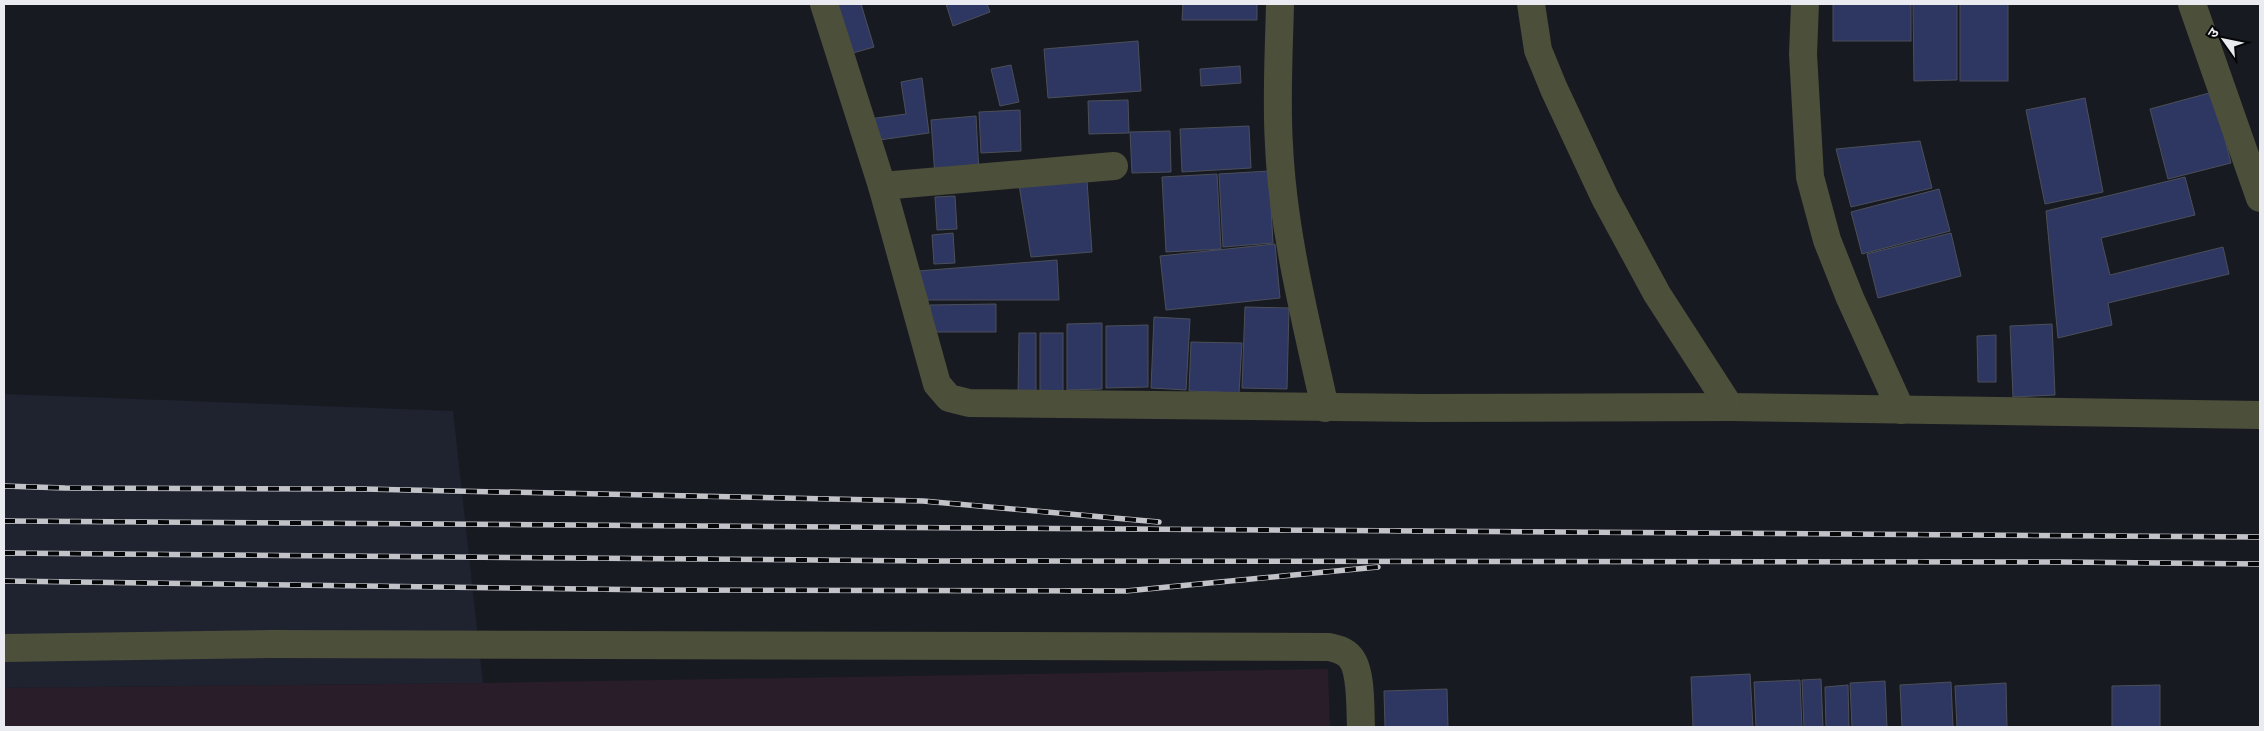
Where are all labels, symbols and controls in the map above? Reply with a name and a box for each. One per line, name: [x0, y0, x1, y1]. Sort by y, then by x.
north arrow: [2199, 15, 2249, 65]
text: उ: [2203, 24, 2223, 41]

